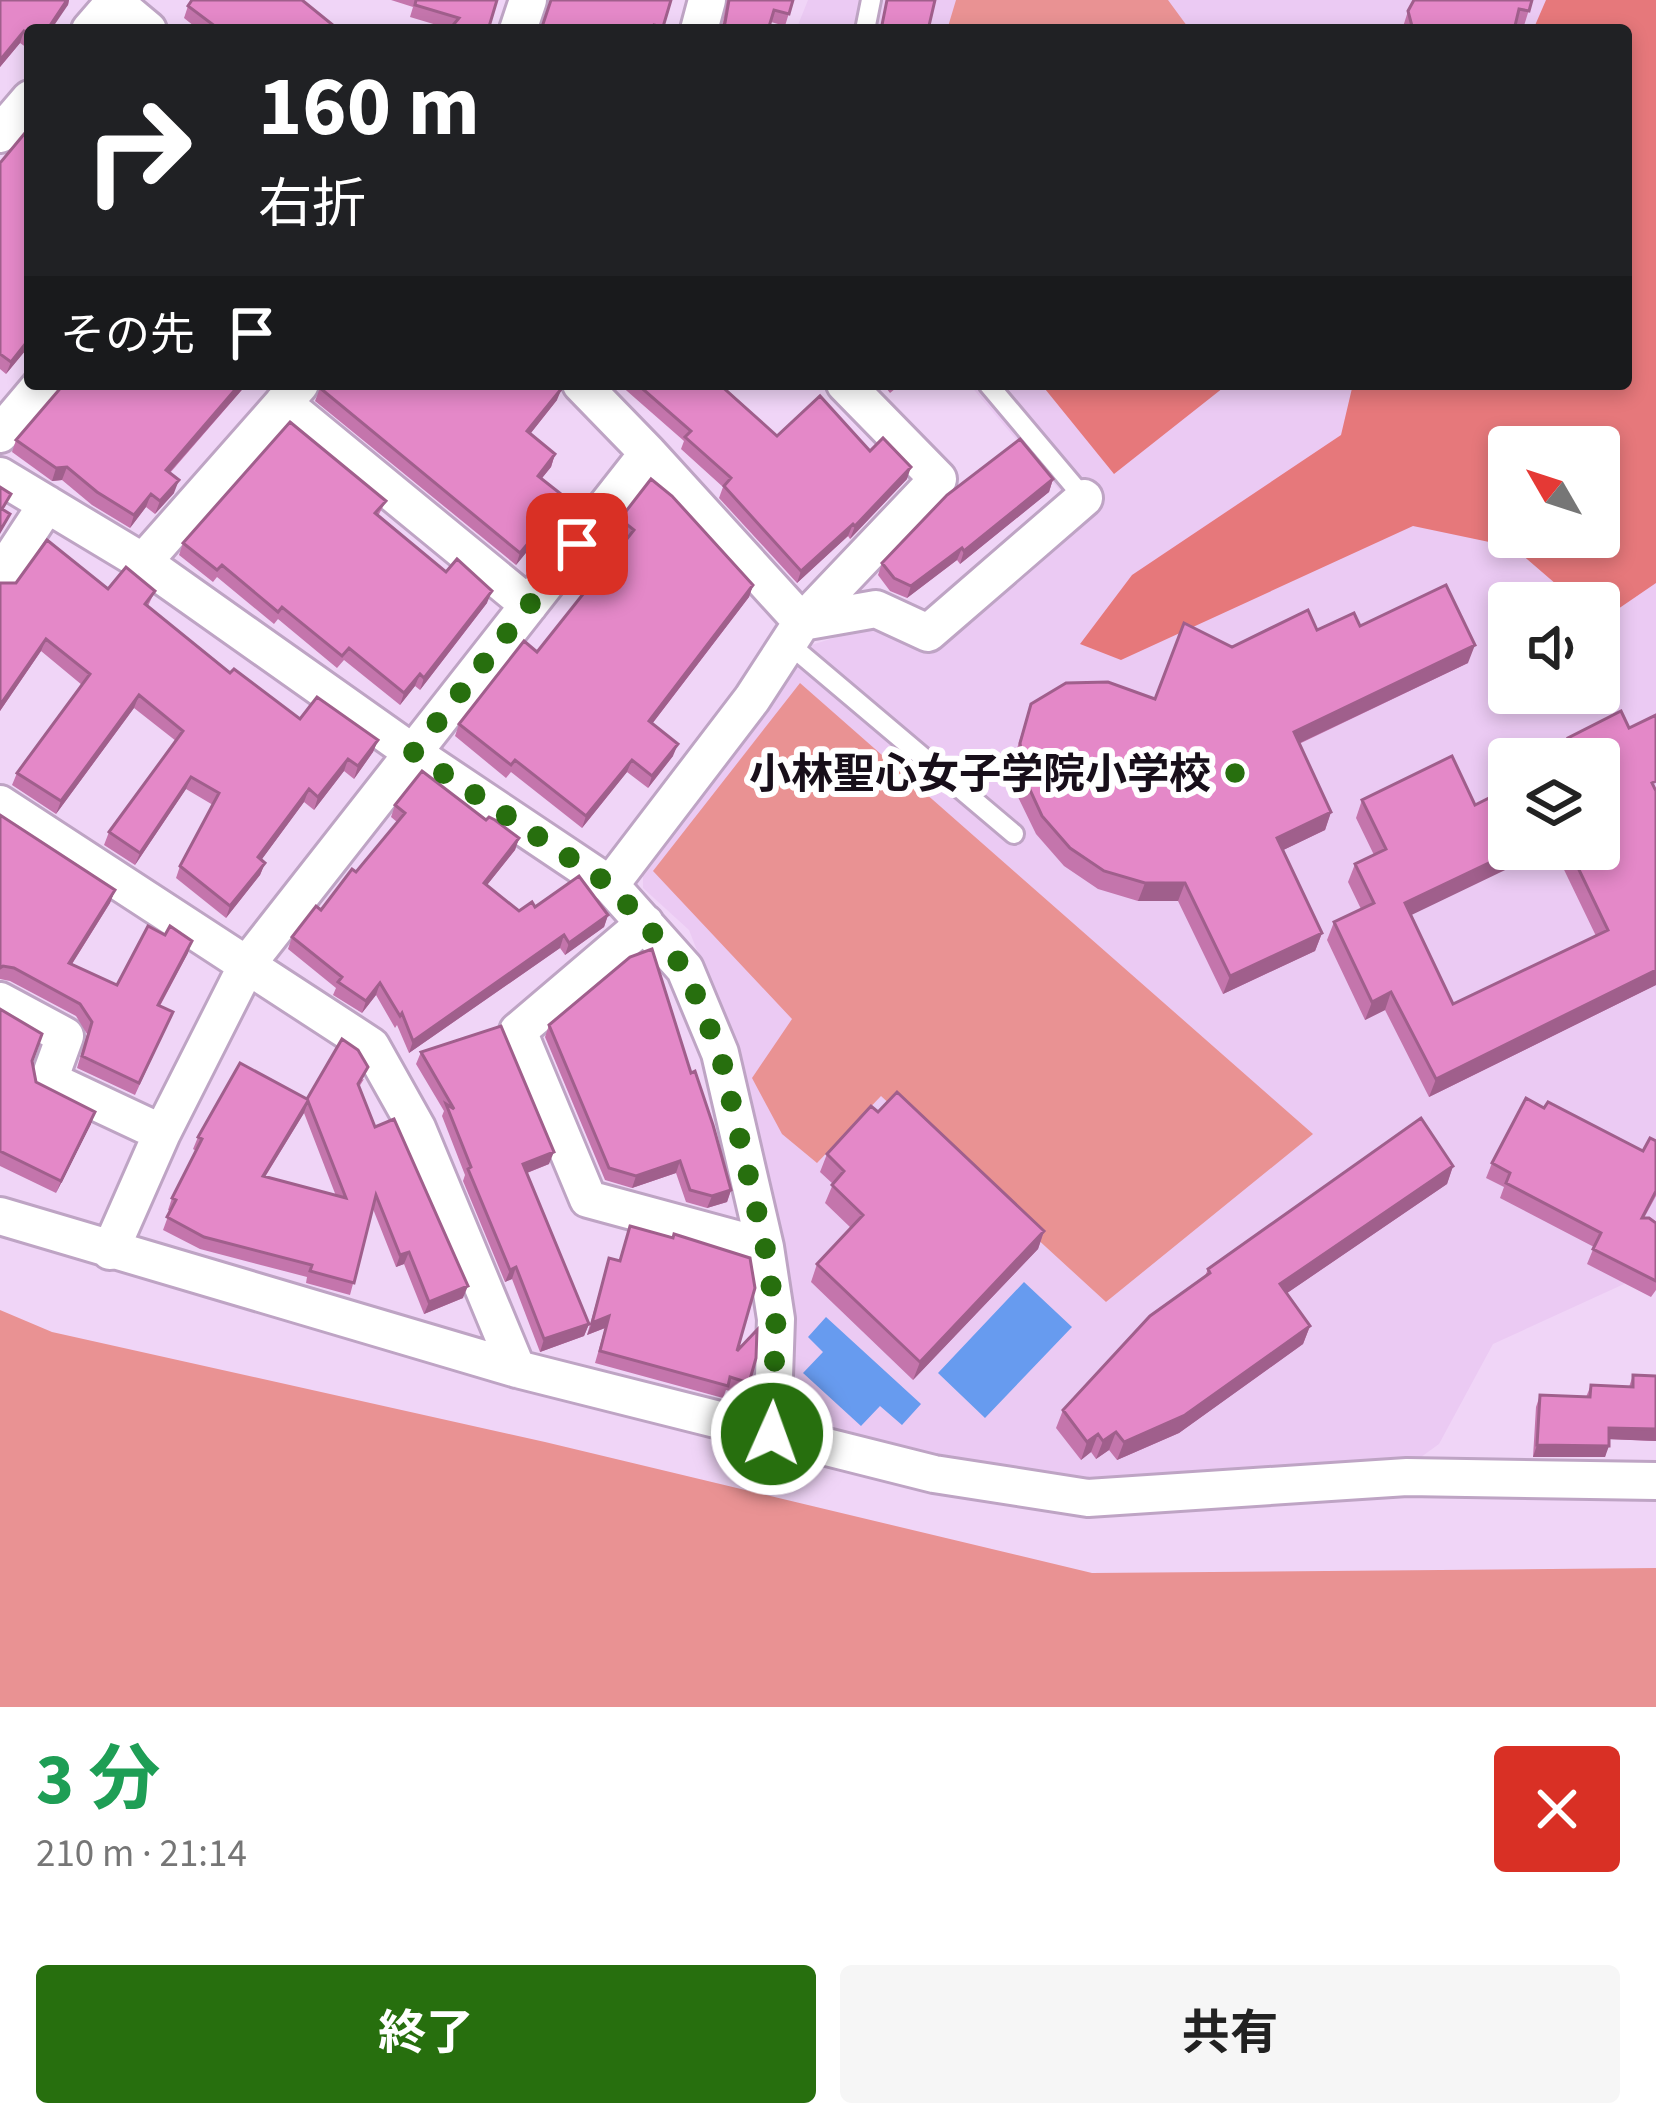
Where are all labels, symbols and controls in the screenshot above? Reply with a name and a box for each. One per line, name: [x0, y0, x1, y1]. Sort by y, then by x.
text: 160 m: [258, 48, 480, 168]
icon: right: [60, 72, 216, 228]
text: 右折: [258, 167, 366, 244]
icon: arrive: [219, 300, 285, 366]
text: その先: [60, 304, 195, 368]
north arrow: [1488, 426, 1620, 558]
map controls: [1488, 426, 1620, 870]
pin: [526, 493, 628, 595]
icon: arrive: [544, 511, 610, 577]
button: sound: [1488, 582, 1620, 714]
button: layers: [1488, 738, 1620, 870]
place label: 小林聖心女子学院小学校: [749, 745, 1211, 805]
marker: 小林聖心女子学院小学校: [1222, 760, 1248, 786]
position arrow: [709, 1371, 835, 1497]
text: 3 分: [36, 1729, 160, 1832]
button: close: [1494, 1746, 1620, 1872]
text: 210 m · 21:14: [36, 1826, 247, 1882]
button: 終了: [36, 1965, 816, 2103]
button: 共有: [840, 1965, 1620, 2103]

